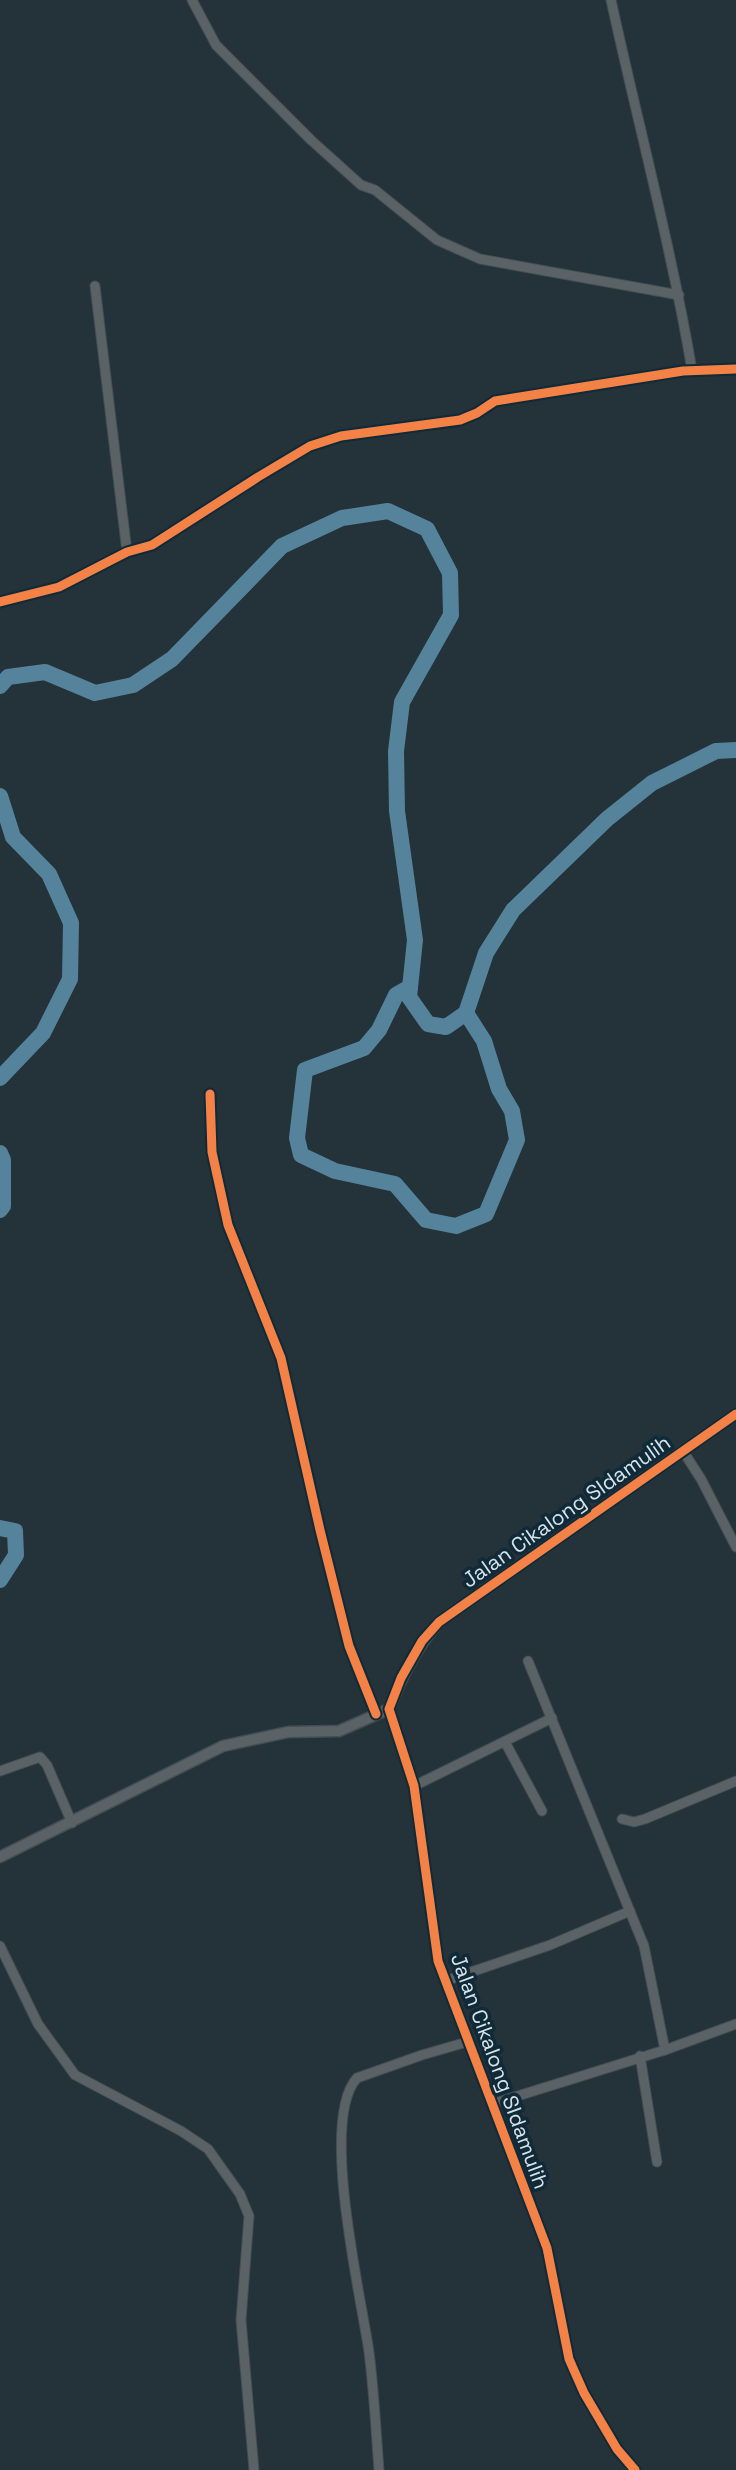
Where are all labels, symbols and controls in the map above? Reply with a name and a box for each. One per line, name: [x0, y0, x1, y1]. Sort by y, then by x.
street label: Jalan Cikalong SIdamulih: [456, 1429, 676, 1593]
street label: Jalan Cikalong SIdamulih: [445, 1950, 555, 2192]

